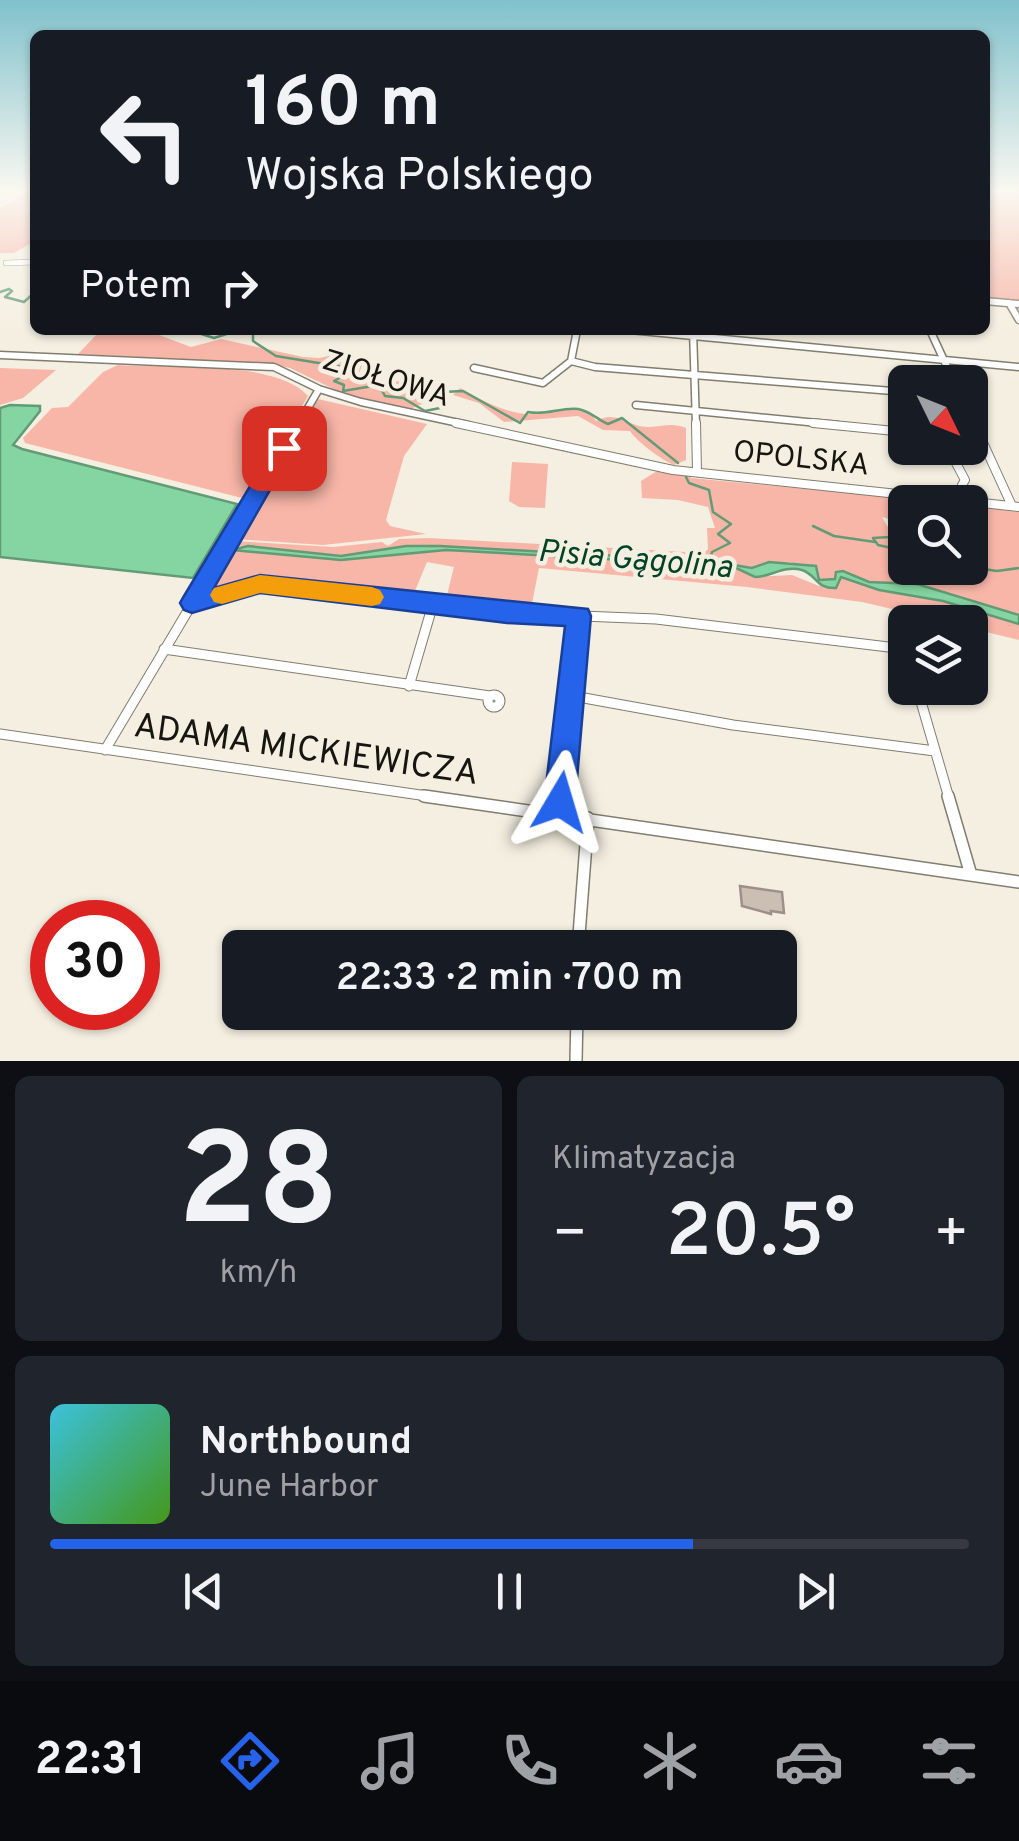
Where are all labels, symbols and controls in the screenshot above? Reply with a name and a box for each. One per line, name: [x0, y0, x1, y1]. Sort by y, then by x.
text: 160 m: [245, 62, 441, 151]
icon: left: [80, 70, 210, 200]
text: Wojska Polskiego: [245, 149, 594, 206]
icon: right: [212, 260, 267, 315]
text: Potem: [80, 263, 192, 312]
street label: ZIOŁOWA: [318, 343, 454, 417]
north arrow: [888, 365, 988, 465]
map controls: [888, 365, 988, 705]
pin: [242, 406, 327, 491]
icon: arrive: [257, 421, 312, 476]
street label: OPOLSKA: [731, 434, 871, 486]
button: search: [888, 485, 988, 585]
water label: Pisia Gągolina: [536, 533, 734, 589]
button: layers: [888, 605, 988, 705]
street label: ADAMA MICKIEWICZA: [131, 705, 481, 797]
position arrow: [508, 750, 612, 854]
speed limit sign: 30: [30, 900, 160, 1030]
text: 22:33 · 2 min · 700 m: [336, 955, 683, 1004]
text: 28: [178, 1106, 339, 1271]
text: Klimatyzacja: [552, 1140, 736, 1180]
text: 20.5°: [666, 1188, 855, 1283]
text: −: [552, 1201, 587, 1271]
text: +: [934, 1201, 969, 1271]
text: km/h: [220, 1254, 297, 1294]
text: Northbound: [200, 1419, 412, 1468]
text: June Harbor: [200, 1468, 379, 1508]
icon: previous: [176, 1564, 231, 1619]
icon: pause: [482, 1564, 537, 1619]
icon: next: [788, 1564, 843, 1619]
icon: directions: [215, 1726, 285, 1796]
icon: music: [355, 1726, 425, 1796]
icon: phone: [495, 1726, 565, 1796]
icon: climate: [635, 1726, 705, 1796]
icon: car: [774, 1726, 844, 1796]
icon: filters: [914, 1726, 984, 1796]
text: 22:31: [35, 1733, 146, 1790]

